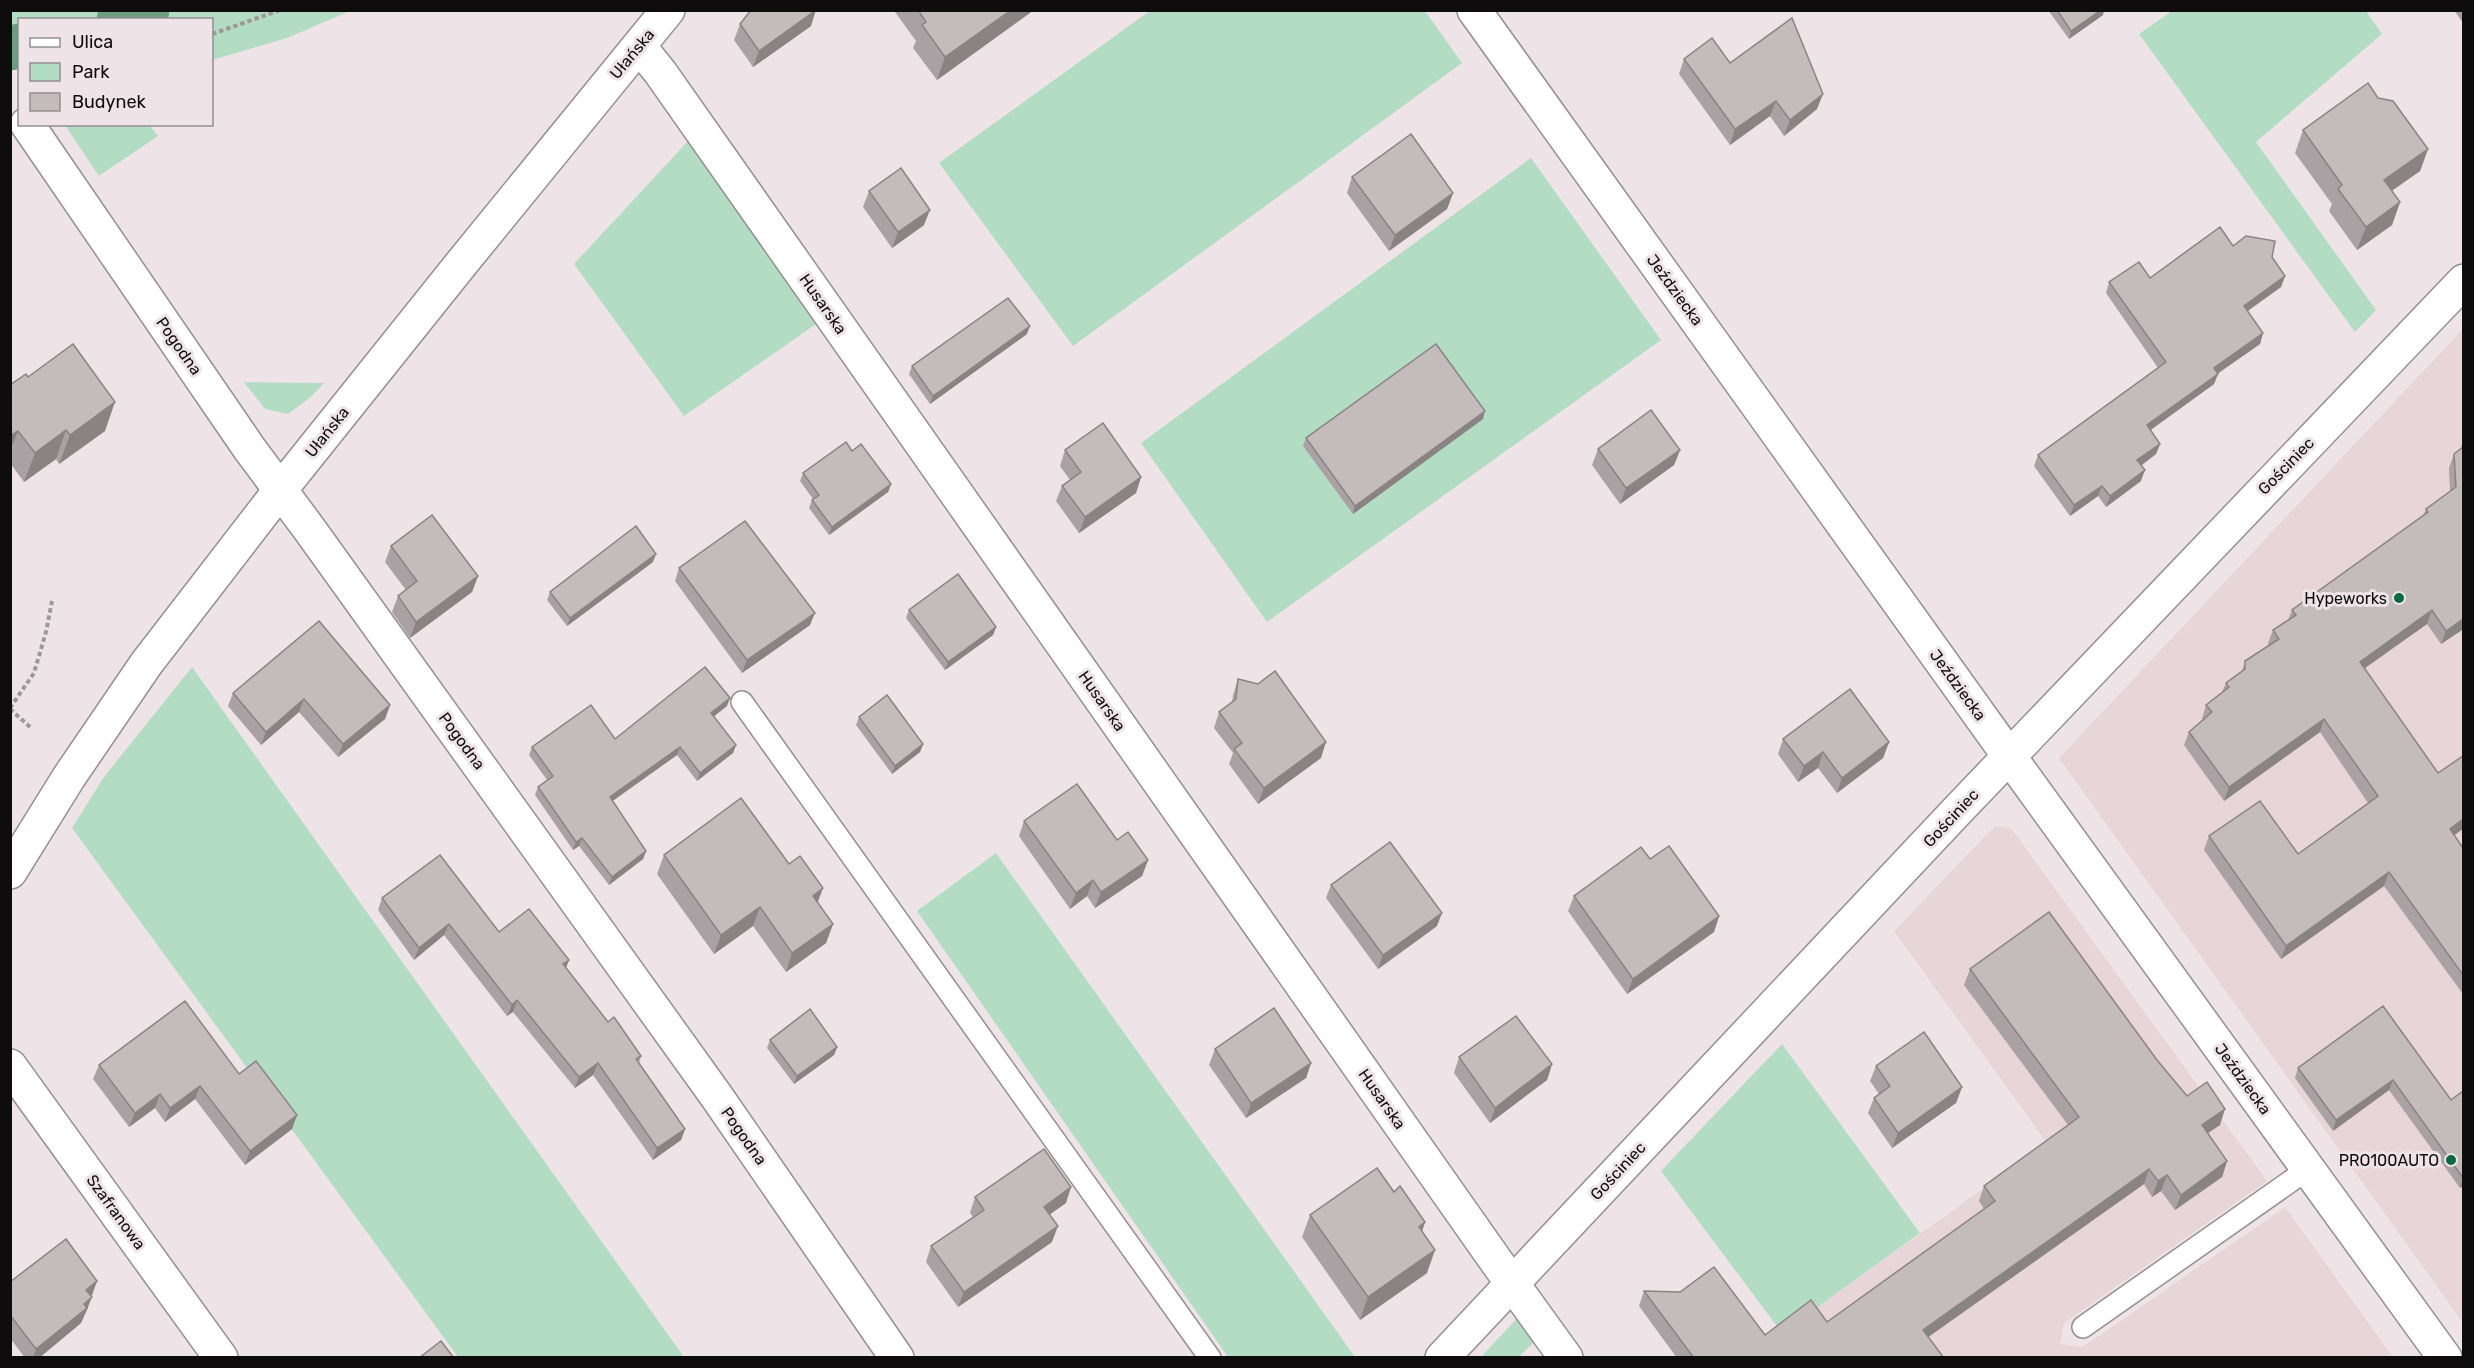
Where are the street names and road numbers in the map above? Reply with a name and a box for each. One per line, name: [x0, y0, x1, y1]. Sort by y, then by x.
street label: Ułańska: [606, 25, 658, 83]
street label: Jeździecka: [1643, 251, 1707, 329]
street label: Husarska: [795, 270, 851, 338]
street label: Pogodna: [152, 313, 206, 379]
street label: Ułańska: [301, 403, 353, 461]
street label: Gościniec: [2254, 433, 2318, 499]
street label: Jeździecka: [1926, 646, 1990, 724]
street label: Husarska: [1074, 667, 1130, 735]
street label: Pogodna: [435, 709, 489, 773]
street label: Gościniec: [1919, 785, 1983, 851]
street label: Jeździecka: [2211, 1040, 2275, 1118]
street label: Husarska: [1354, 1065, 1410, 1133]
street label: Pogodna: [717, 1103, 771, 1169]
street label: Gościniec: [1586, 1138, 1650, 1204]
street label: Szafranowa: [82, 1171, 150, 1253]

